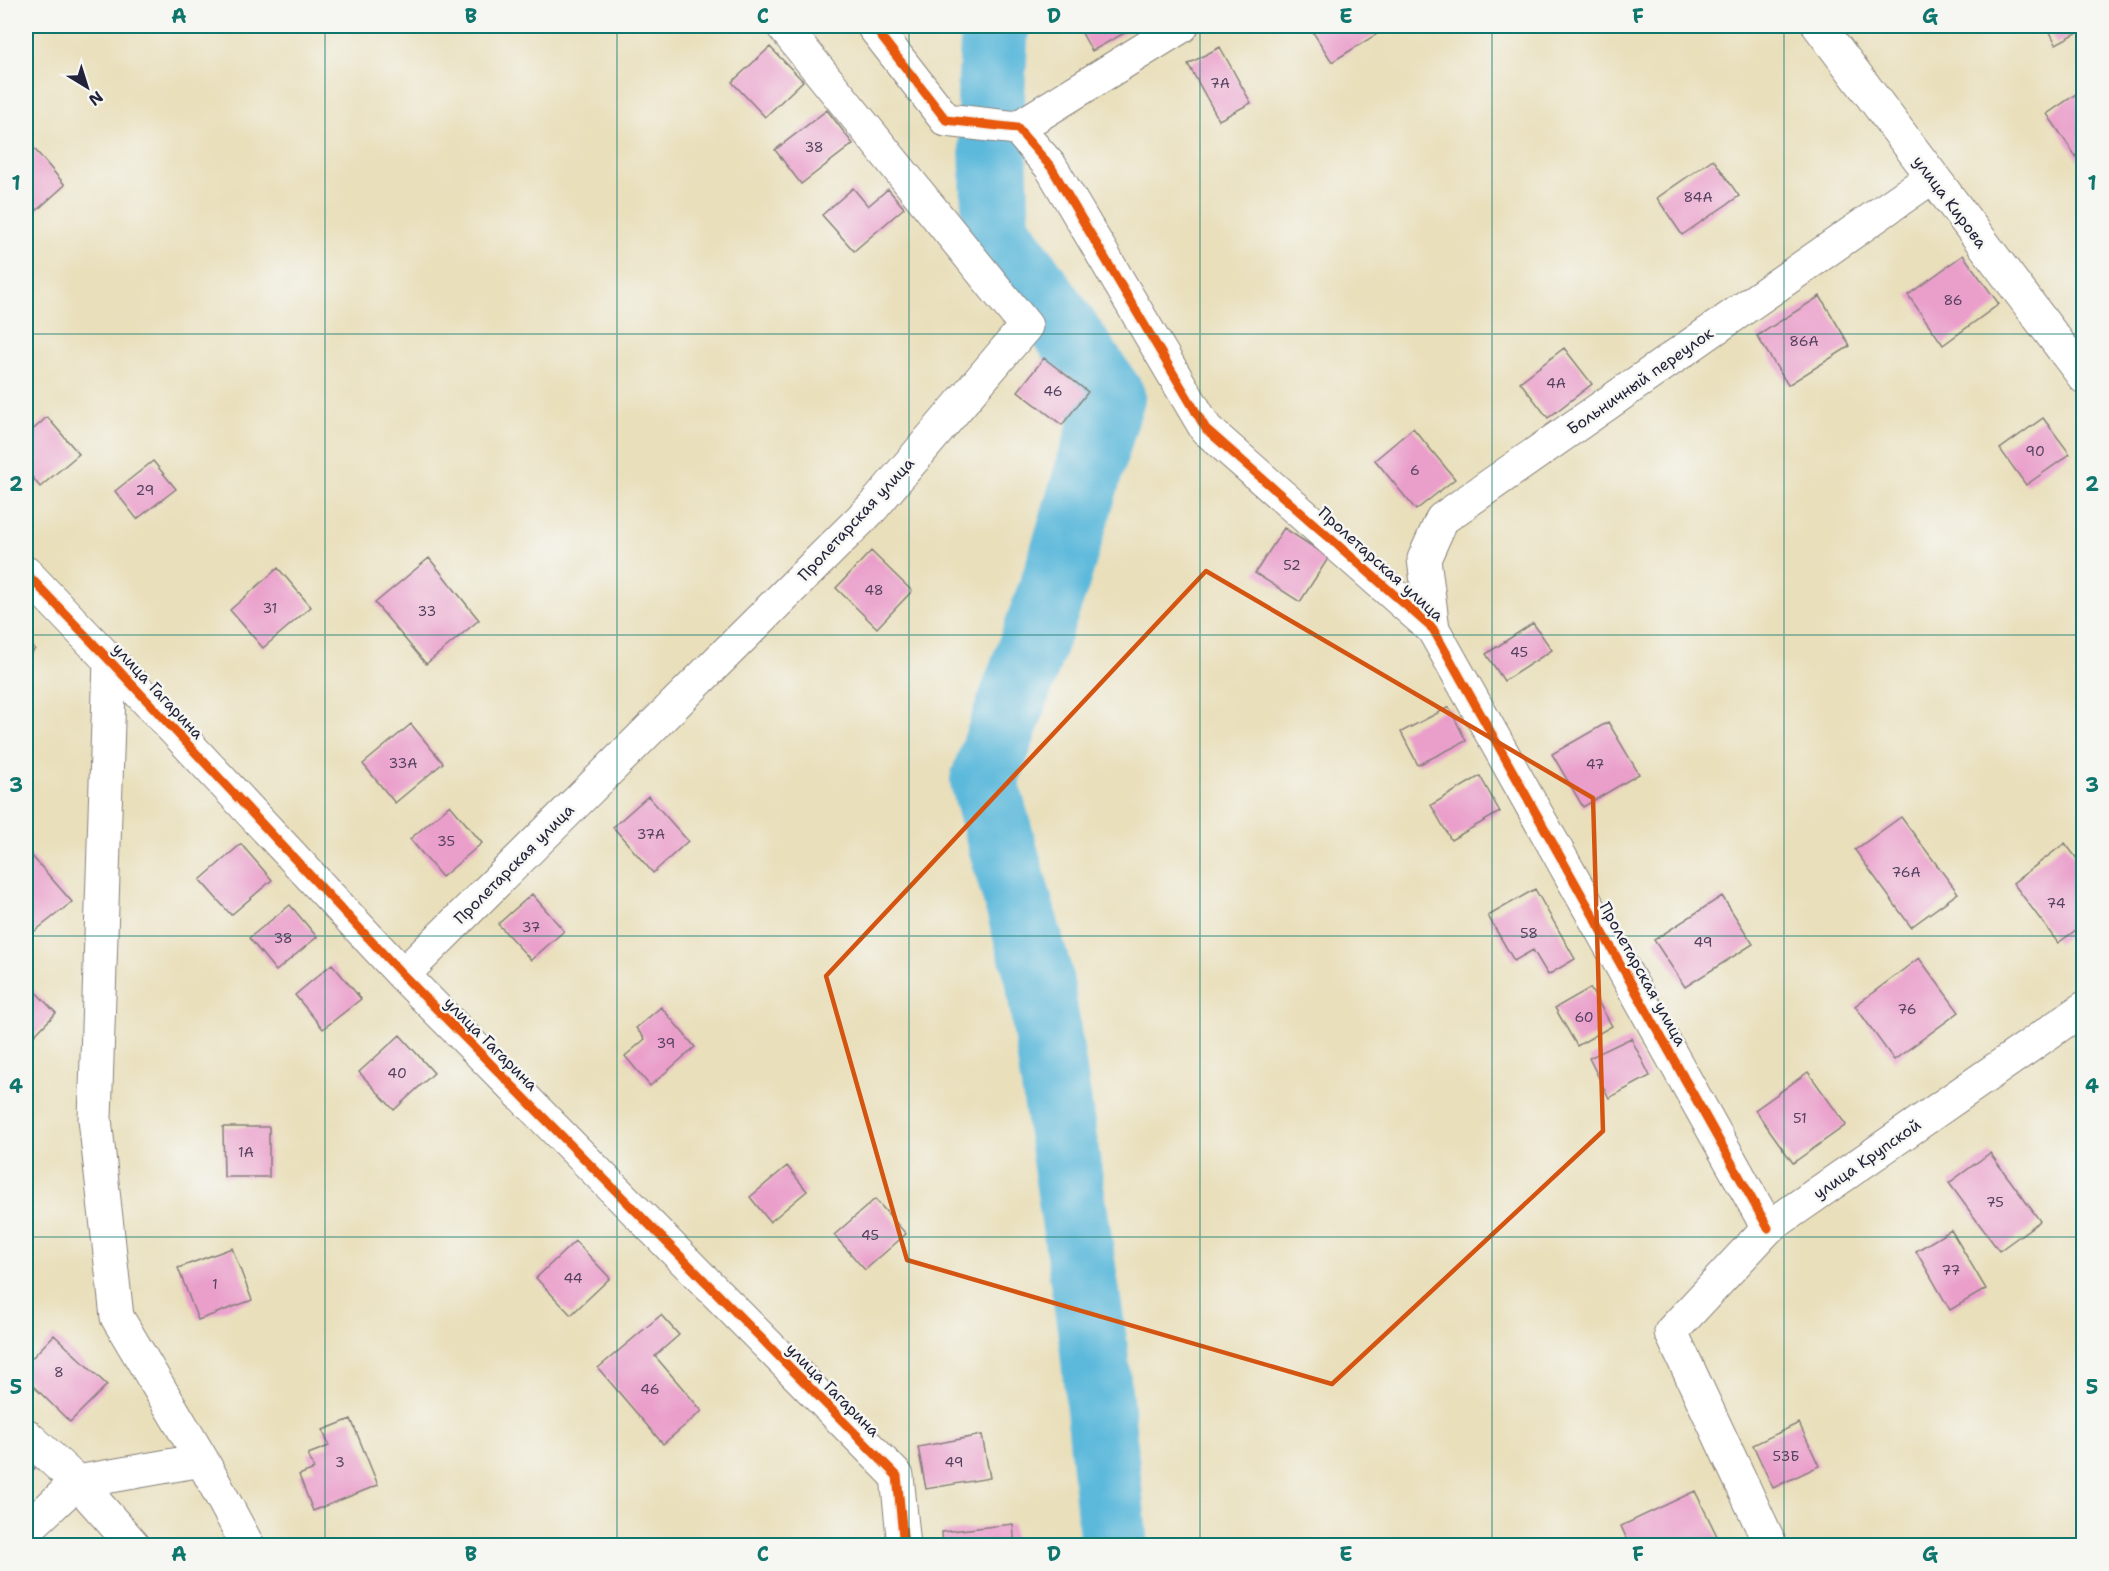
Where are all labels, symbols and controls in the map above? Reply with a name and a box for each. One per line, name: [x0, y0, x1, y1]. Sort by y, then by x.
text: A: [171, 3, 187, 29]
text: B: [465, 3, 477, 29]
text: C: [757, 3, 769, 29]
text: D: [1047, 3, 1061, 29]
text: E: [1339, 3, 1353, 29]
text: F: [1632, 3, 1644, 29]
text: G: [1922, 3, 1938, 29]
north arrow: [57, 57, 117, 117]
house number: 7А: [1210, 74, 1230, 92]
text: N: [84, 86, 107, 111]
house number: 38: [804, 138, 824, 156]
street label: улица Кирова: [1908, 151, 1992, 253]
text: 1: [11, 170, 21, 196]
text: 1: [2087, 170, 2097, 196]
house number: 84А: [1683, 188, 1713, 206]
house number: 86: [1943, 291, 1963, 309]
street label: Больничный переулок: [1563, 322, 1718, 439]
house number: 86А: [1789, 332, 1819, 350]
house number: 4А: [1546, 374, 1566, 392]
house number: 46: [1043, 382, 1063, 400]
house number: 90: [2025, 442, 2045, 460]
street label: Пролетарская улица: [793, 453, 919, 585]
house number: 6: [1410, 461, 1420, 479]
text: 2: [9, 471, 23, 497]
text: 2: [2085, 471, 2099, 497]
house number: 29: [136, 481, 154, 499]
street label: Пролетарская улица: [1314, 502, 1448, 626]
house number: 52: [1283, 556, 1301, 574]
house number: 48: [864, 581, 884, 599]
house number: 31: [263, 599, 277, 617]
house number: 33: [418, 602, 436, 620]
street label: улица Гагарина: [108, 638, 208, 744]
house number: 45: [1510, 643, 1528, 661]
house number: 33А: [389, 754, 417, 772]
house number: 47: [1586, 755, 1604, 773]
text: 3: [9, 772, 23, 798]
text: 3: [2085, 772, 2099, 798]
street label: Пролетарская улица: [449, 799, 579, 929]
house number: 37А: [637, 825, 665, 843]
house number: 35: [437, 832, 455, 850]
house number: 76А: [1891, 863, 1921, 881]
house number: 74: [2047, 894, 2066, 912]
street label: Пролетарская улица: [1595, 898, 1691, 1050]
house number: 37: [522, 918, 540, 936]
house number: 58: [1520, 924, 1538, 942]
house number: 38: [273, 929, 293, 947]
house number: 49: [1694, 933, 1713, 951]
street label: улица Гагарина: [440, 993, 542, 1095]
house number: 76: [1897, 1000, 1917, 1018]
house number: 60: [1574, 1008, 1594, 1026]
house number: 39: [657, 1034, 675, 1052]
house number: 40: [387, 1064, 407, 1082]
text: 4: [9, 1073, 23, 1099]
text: 4: [2085, 1073, 2099, 1099]
house number: 51: [1793, 1109, 1807, 1127]
street label: улица Крупской: [1809, 1114, 1925, 1204]
house number: 1А: [238, 1143, 254, 1161]
house number: 75: [1986, 1193, 2004, 1211]
house number: 45: [861, 1226, 879, 1244]
house number: 77: [1942, 1261, 1960, 1279]
house number: 44: [563, 1269, 583, 1287]
house number: 1: [212, 1275, 218, 1293]
street label: улица Гагарина: [782, 1339, 884, 1441]
house number: 8: [54, 1363, 64, 1381]
text: 5: [10, 1374, 22, 1400]
text: 5: [2086, 1374, 2098, 1400]
house number: 46: [640, 1380, 660, 1398]
house number: 53Б: [1773, 1447, 1800, 1465]
house number: 3: [335, 1453, 345, 1471]
house number: 49: [945, 1453, 964, 1471]
text: A: [171, 1541, 187, 1567]
text: B: [465, 1541, 477, 1567]
text: C: [757, 1541, 769, 1567]
text: D: [1047, 1541, 1061, 1567]
text: E: [1339, 1541, 1353, 1567]
text: F: [1632, 1541, 1644, 1567]
text: G: [1922, 1541, 1938, 1567]

